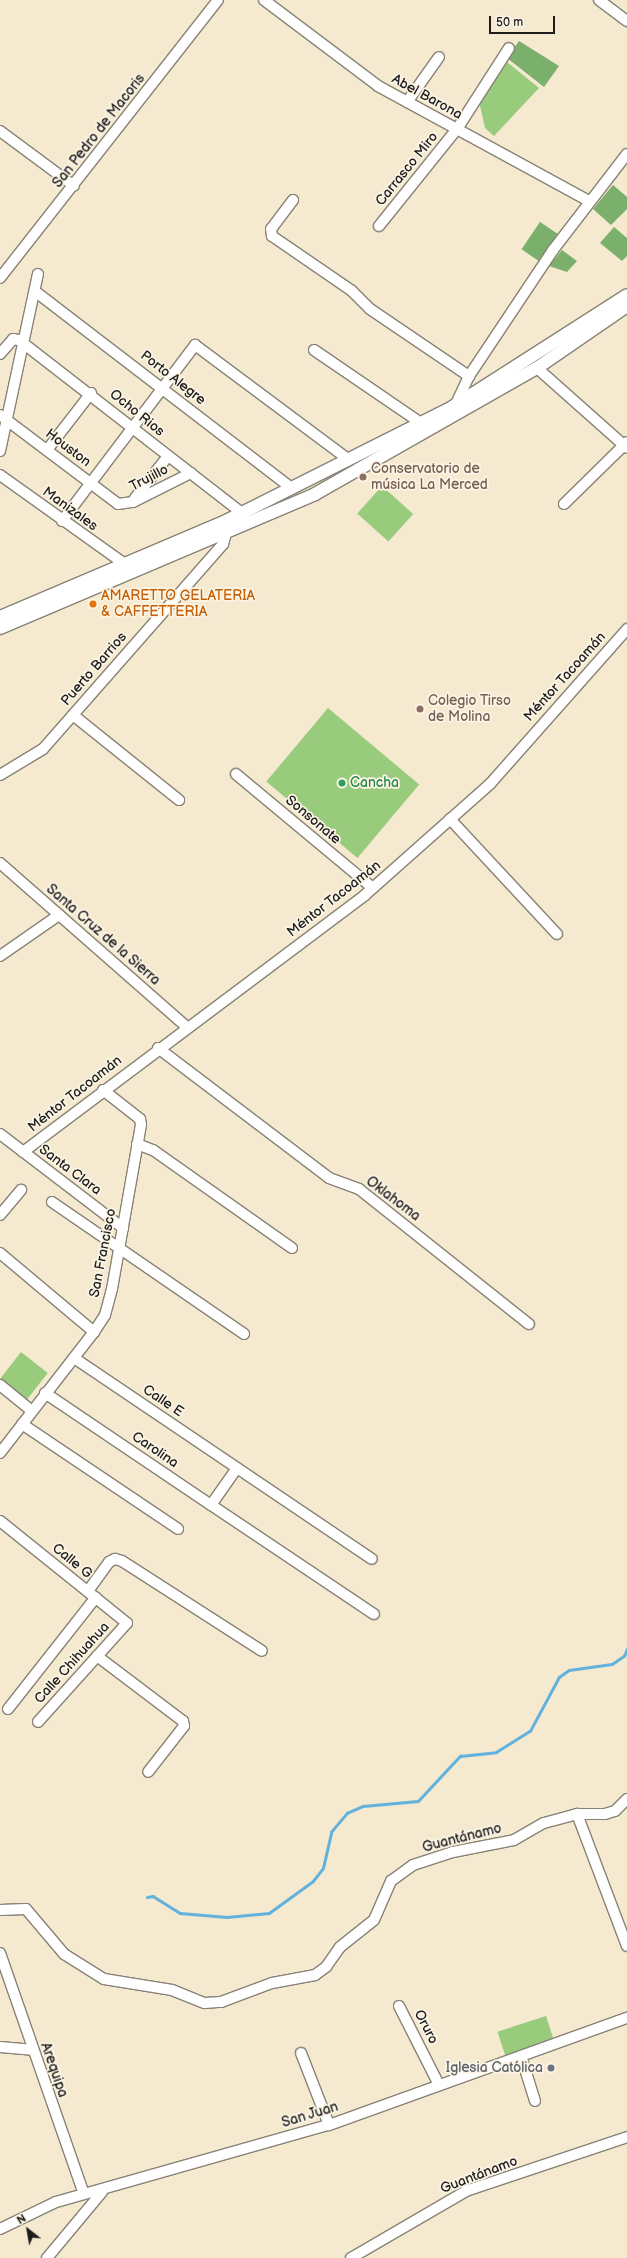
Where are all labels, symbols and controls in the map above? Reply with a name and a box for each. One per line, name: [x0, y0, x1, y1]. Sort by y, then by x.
scale bar: [491, 8, 557, 34]
text: 50 m: [496, 15, 523, 30]
street label: San Pedro de Macoris: [49, 71, 149, 191]
street label: Abel Barona: [389, 71, 465, 123]
street label: Carrasco Miro: [372, 129, 442, 209]
street label: Porto Alegre: [137, 347, 209, 409]
street label: Ocho Rios: [106, 386, 168, 440]
street label: Houston: [42, 425, 94, 471]
street label: Trujillo: [127, 461, 171, 495]
place label: Conservatorio de música La Merced: [371, 461, 488, 494]
marker: Conservatorio de música La Merced: [358, 472, 368, 482]
street label: Manizales: [39, 483, 101, 535]
place label: AMARETTO GELATERIA & CAFFETTERIA: [101, 588, 255, 620]
marker: AMARETTO GELATERIA & CAFFETTERIA: [88, 599, 98, 609]
street label: Puerto Barrios: [58, 629, 130, 709]
street label: Méntor Tacoamán: [520, 629, 610, 725]
place label: Colegio Tirso de Molina: [428, 693, 511, 726]
marker: Colegio Tirso de Molina: [415, 704, 425, 714]
place label: Cancha: [350, 775, 399, 791]
marker: Cancha: [337, 778, 347, 788]
street label: Sonsonate: [282, 792, 344, 848]
street label: Méntor Tacoamán: [284, 857, 384, 941]
street label: Santa Cruz de la Sierra: [42, 881, 164, 989]
street label: Méntor Tacoamán: [25, 1052, 125, 1136]
street label: Santa Clara: [36, 1141, 104, 1199]
street label: Oklahoma: [363, 1173, 423, 1225]
street label: San Francisco: [86, 1207, 120, 1299]
street label: Calle E: [140, 1381, 186, 1421]
street label: Carolina: [128, 1428, 182, 1472]
street label: Calle G: [49, 1540, 95, 1582]
street label: Calle Chihuahua: [31, 1619, 113, 1707]
street label: Guantánamo: [421, 1820, 503, 1856]
street label: Oruro: [410, 2007, 442, 2047]
street label: Arequipa: [37, 2040, 71, 2100]
place label: Iglesia Católica: [446, 2060, 543, 2076]
marker: Iglesia Católica: [546, 2063, 556, 2073]
street label: San Juan: [279, 2098, 341, 2132]
street label: Guantánamo: [438, 2153, 520, 2197]
north arrow: [8, 2210, 48, 2250]
text: N: [15, 2212, 28, 2227]

